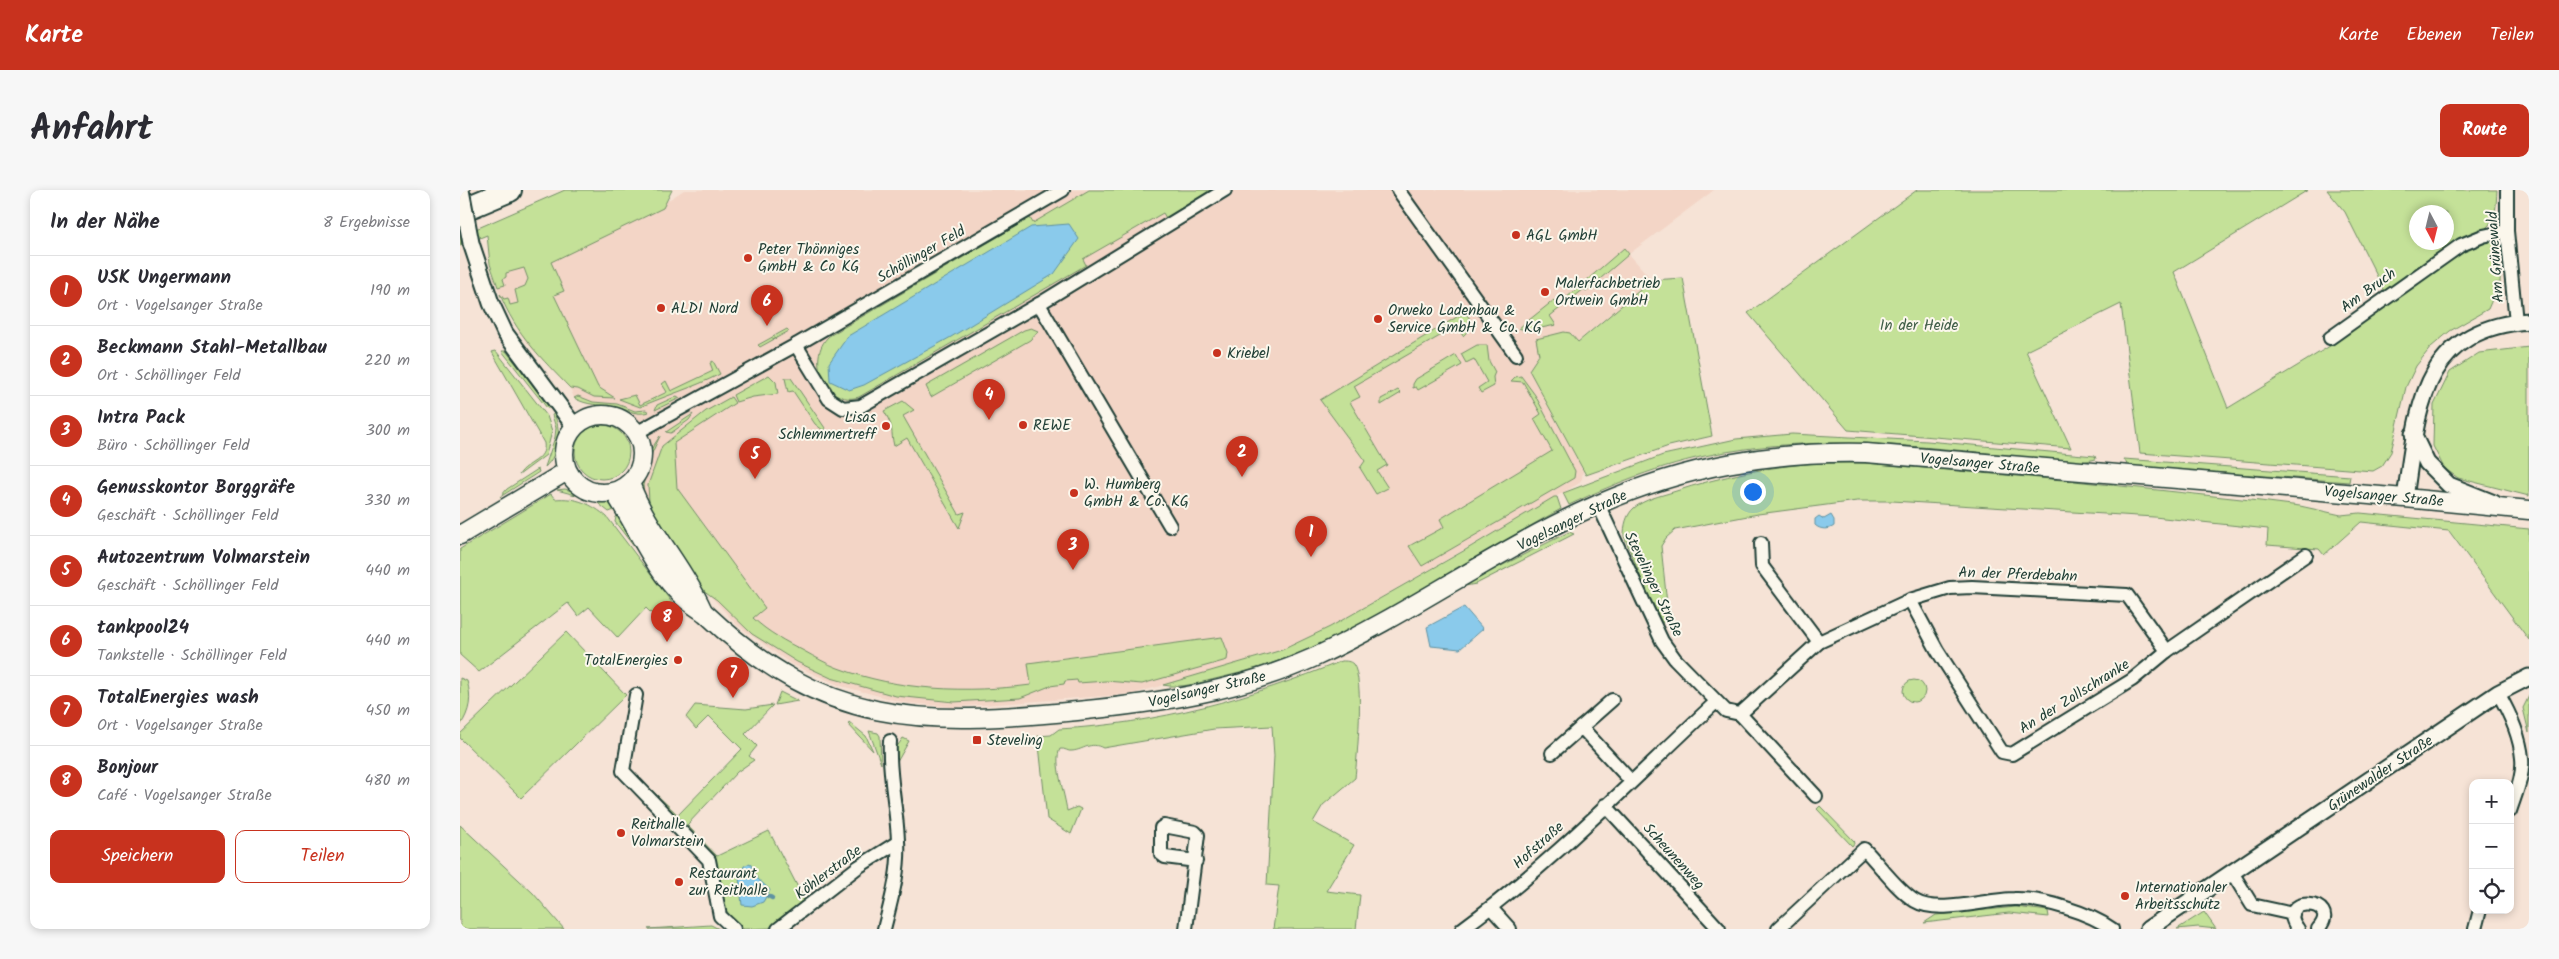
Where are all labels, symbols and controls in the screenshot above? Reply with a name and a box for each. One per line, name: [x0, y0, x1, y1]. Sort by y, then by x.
text: Karte: [25, 16, 83, 55]
text: Karte: [2338, 21, 2379, 50]
text: Ebenen: [2407, 21, 2462, 50]
text: Teilen: [2490, 21, 2534, 50]
text: Anfahrt: [30, 102, 153, 158]
button: Route: [2440, 104, 2529, 157]
north arrow: [2409, 205, 2454, 250]
text: In der Nähe: [50, 206, 160, 239]
text: 8 Ergebnisse: [323, 210, 410, 235]
street label: Am Grünewald: [2481, 210, 2511, 303]
street label: Schöllinger Feld: [873, 219, 971, 290]
place label: AGL GmbH: [1526, 224, 1598, 248]
marker: AGL GmbH: [1510, 229, 1522, 241]
place label: Peter Thönniges GmbH & Co KG: [758, 238, 860, 279]
marker: Peter Thönniges GmbH & Co KG: [742, 252, 754, 264]
street label: Am Bruch: [2336, 262, 2401, 319]
text: USK Ungermann: [97, 263, 231, 293]
place label: Malerfachbetrieb Ortwein GmbH: [1555, 272, 1660, 313]
text: 1: [64, 278, 68, 303]
text: 190 m: [370, 278, 410, 303]
pin: 6: [751, 285, 783, 326]
marker: Malerfachbetrieb Ortwein GmbH: [1539, 286, 1551, 298]
text: Ort · Vogelsanger Straße: [97, 293, 263, 318]
place label: ALDI Nord: [671, 297, 739, 321]
place label: Orweko Ladenbau & Service GmbH & Co. KG: [1388, 299, 1542, 340]
marker: ALDI Nord: [655, 302, 667, 314]
marker: Orweko Ladenbau & Service GmbH & Co. KG: [1372, 313, 1384, 325]
park label: In der Heide: [1880, 314, 1958, 338]
text: Beckmann Stahl-Metallbau: [97, 333, 327, 363]
place label: Kriebel: [1227, 342, 1270, 366]
marker: Kriebel: [1211, 347, 1223, 359]
text: 2: [61, 348, 71, 373]
text: 220 m: [364, 348, 410, 373]
text: Ort · Schöllinger Feld: [97, 363, 241, 388]
pin: 4: [973, 379, 1005, 420]
text: Intra Pack: [97, 403, 185, 433]
place label: Lisas Schlemmertreff: [778, 406, 877, 447]
place label: REWE: [1033, 414, 1072, 438]
text: 3: [62, 418, 70, 443]
text: 300 m: [366, 418, 410, 443]
marker: REWE: [1017, 419, 1029, 431]
marker: Lisas Schlemmertreff: [880, 420, 892, 432]
text: Büro · Schöllinger Feld: [97, 433, 250, 458]
pin: 2: [1226, 436, 1258, 477]
pin: 5: [739, 438, 771, 479]
street label: Vogelsanger Straße: [1919, 447, 2041, 481]
text: Genusskontor Borggräfe: [97, 473, 295, 503]
place label: W. Humberg GmbH & Co. KG: [1084, 473, 1189, 514]
your location: [1740, 479, 1766, 505]
street label: Vogelsanger Straße: [2323, 480, 2445, 514]
street label: Vogelsanger Straße: [1513, 484, 1632, 558]
marker: W. Humberg GmbH & Co. KG: [1068, 487, 1080, 499]
text: 4: [62, 488, 70, 513]
text: 330 m: [365, 488, 410, 513]
text: Geschäft · Schöllinger Feld: [97, 503, 278, 528]
pin: 1: [1295, 516, 1327, 557]
street label: Stevelinger Straße: [1617, 527, 1689, 642]
pin: 3: [1057, 529, 1089, 570]
text: Autozentrum Volmarstein: [97, 543, 310, 573]
text: 5: [62, 558, 70, 583]
text: 440 m: [365, 558, 410, 583]
street label: An der Pferdebahn: [1958, 561, 2078, 589]
text: Geschäft · Schöllinger Feld: [97, 573, 278, 598]
pin: 8: [651, 601, 683, 642]
text: tankpool24: [97, 613, 189, 643]
text: 6: [62, 628, 70, 653]
text: 440 m: [365, 628, 410, 653]
text: Tankstelle · Schöllinger Feld: [97, 643, 287, 668]
place label: TotalEnergies: [584, 649, 669, 673]
street label: An der Zollschranke: [2014, 653, 2135, 741]
marker: TotalEnergies: [672, 654, 684, 666]
pin: 7: [717, 657, 749, 698]
street label: Vogelsanger Straße: [1146, 665, 1269, 715]
text: TotalEnergies wash: [97, 683, 259, 713]
text: 7: [62, 698, 70, 723]
text: 450 m: [365, 698, 410, 723]
text: Ort · Vogelsanger Straße: [97, 713, 263, 738]
place label: Steveling: [987, 729, 1043, 753]
street label: Grünewalder Straße: [2323, 729, 2439, 818]
marker: Steveling: [971, 734, 983, 746]
text: Bonjour: [97, 753, 158, 783]
text: 8: [61, 768, 71, 793]
text: 480 m: [364, 768, 410, 793]
map controls: [2469, 779, 2514, 914]
button: +: [2469, 779, 2514, 824]
text: Café · Vogelsanger Straße: [97, 783, 272, 808]
place label: Reithalle Volmarstein: [631, 813, 704, 854]
street label: Hofstraße: [1508, 816, 1570, 875]
street label: Scheunenweg: [1636, 818, 1710, 896]
button: −: [2469, 824, 2514, 869]
marker: Reithalle Volmarstein: [615, 827, 627, 839]
button: Speichern: [50, 830, 225, 883]
button: Teilen: [235, 830, 410, 883]
street label: Köhlerstraße: [790, 839, 867, 906]
place label: Restaurant zur Reithalle: [689, 862, 768, 903]
button: locate: [2469, 869, 2514, 914]
marker: Restaurant zur Reithalle: [673, 876, 685, 888]
place label: Internationaler Arbeitsschutz: [2135, 876, 2228, 917]
marker: Internationaler Arbeitsschutz: [2119, 890, 2131, 902]

